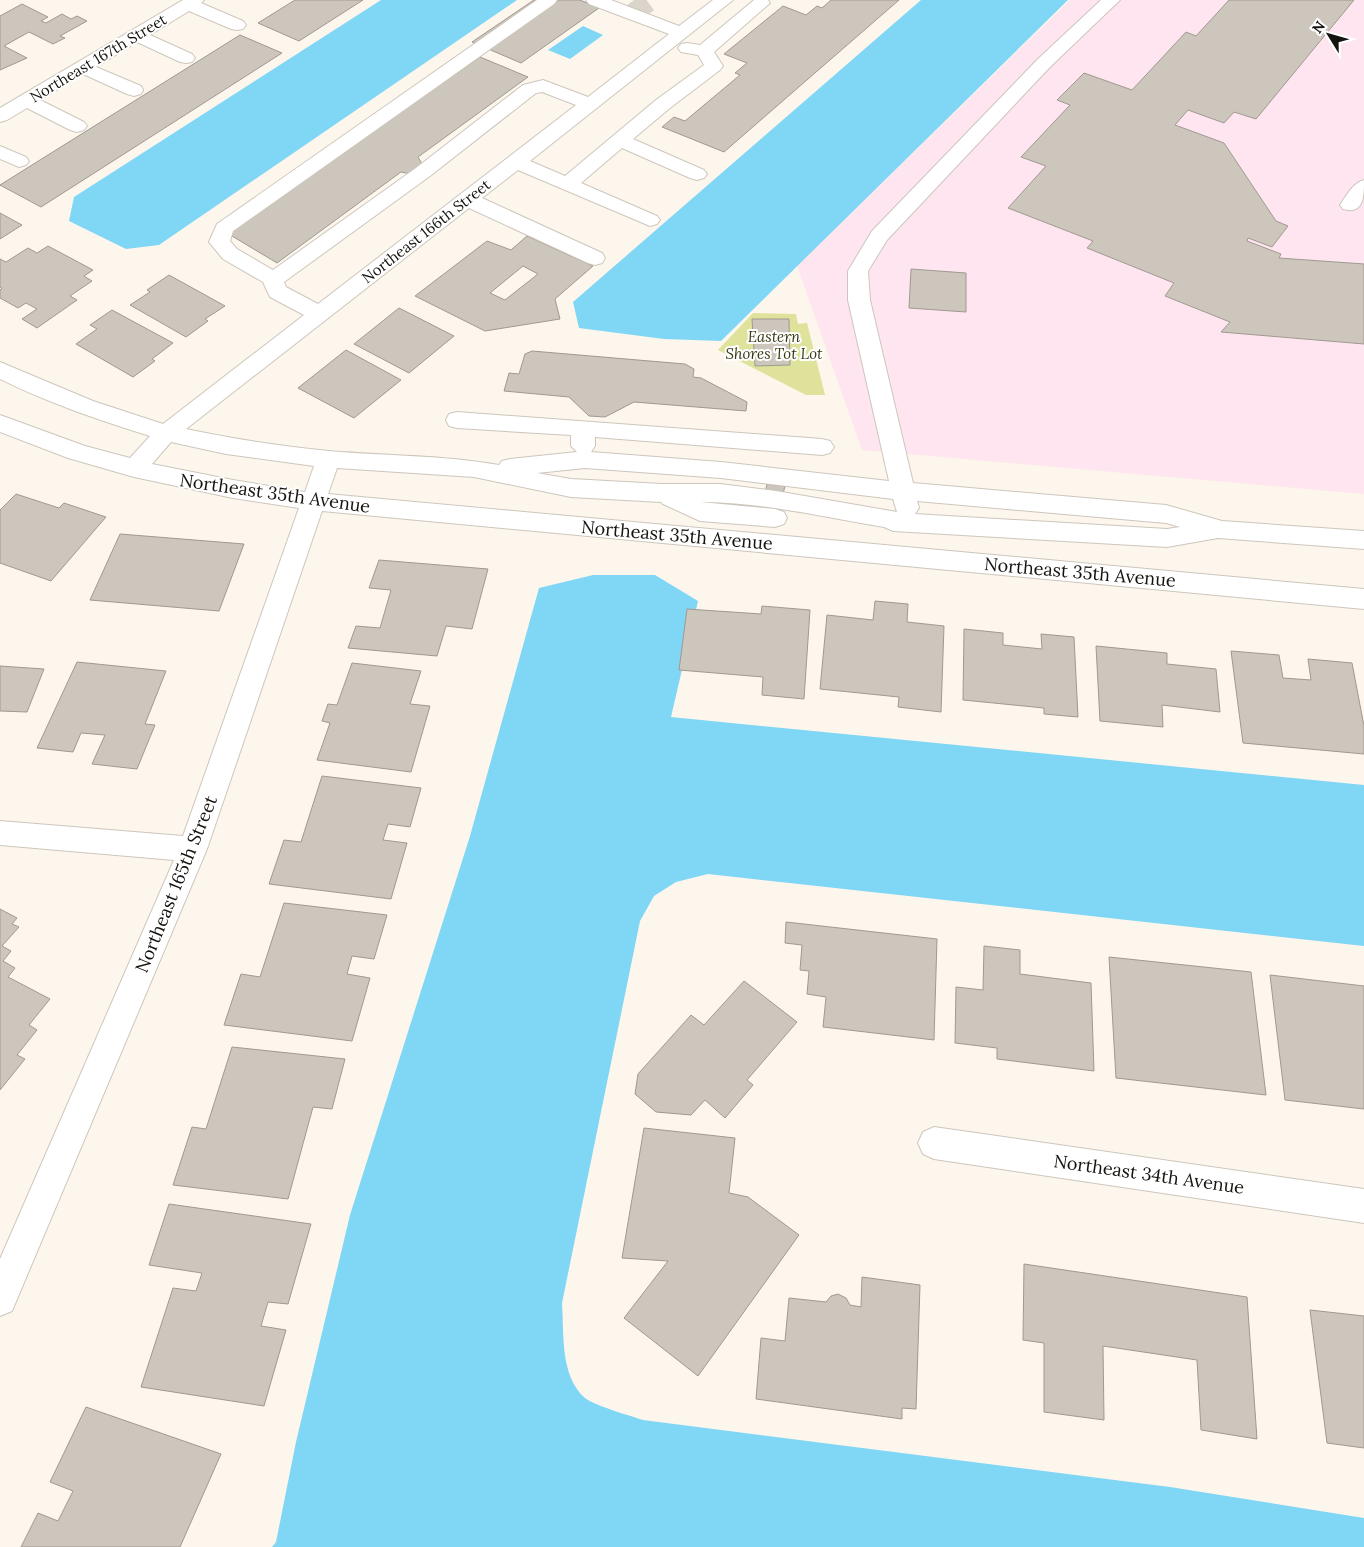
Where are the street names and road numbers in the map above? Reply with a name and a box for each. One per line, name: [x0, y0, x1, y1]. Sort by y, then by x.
street label: Northeast 167th Street: [26, 10, 170, 106]
street label: Northeast 166th Street: [358, 175, 494, 287]
street label: Northeast 35th Avenue: [178, 468, 372, 518]
street label: Northeast 35th Avenue: [580, 515, 774, 555]
street label: Northeast 35th Avenue: [983, 552, 1177, 592]
street label: Northeast 165th Street: [130, 792, 222, 976]
street label: Northeast 34th Avenue: [1052, 1149, 1246, 1199]

